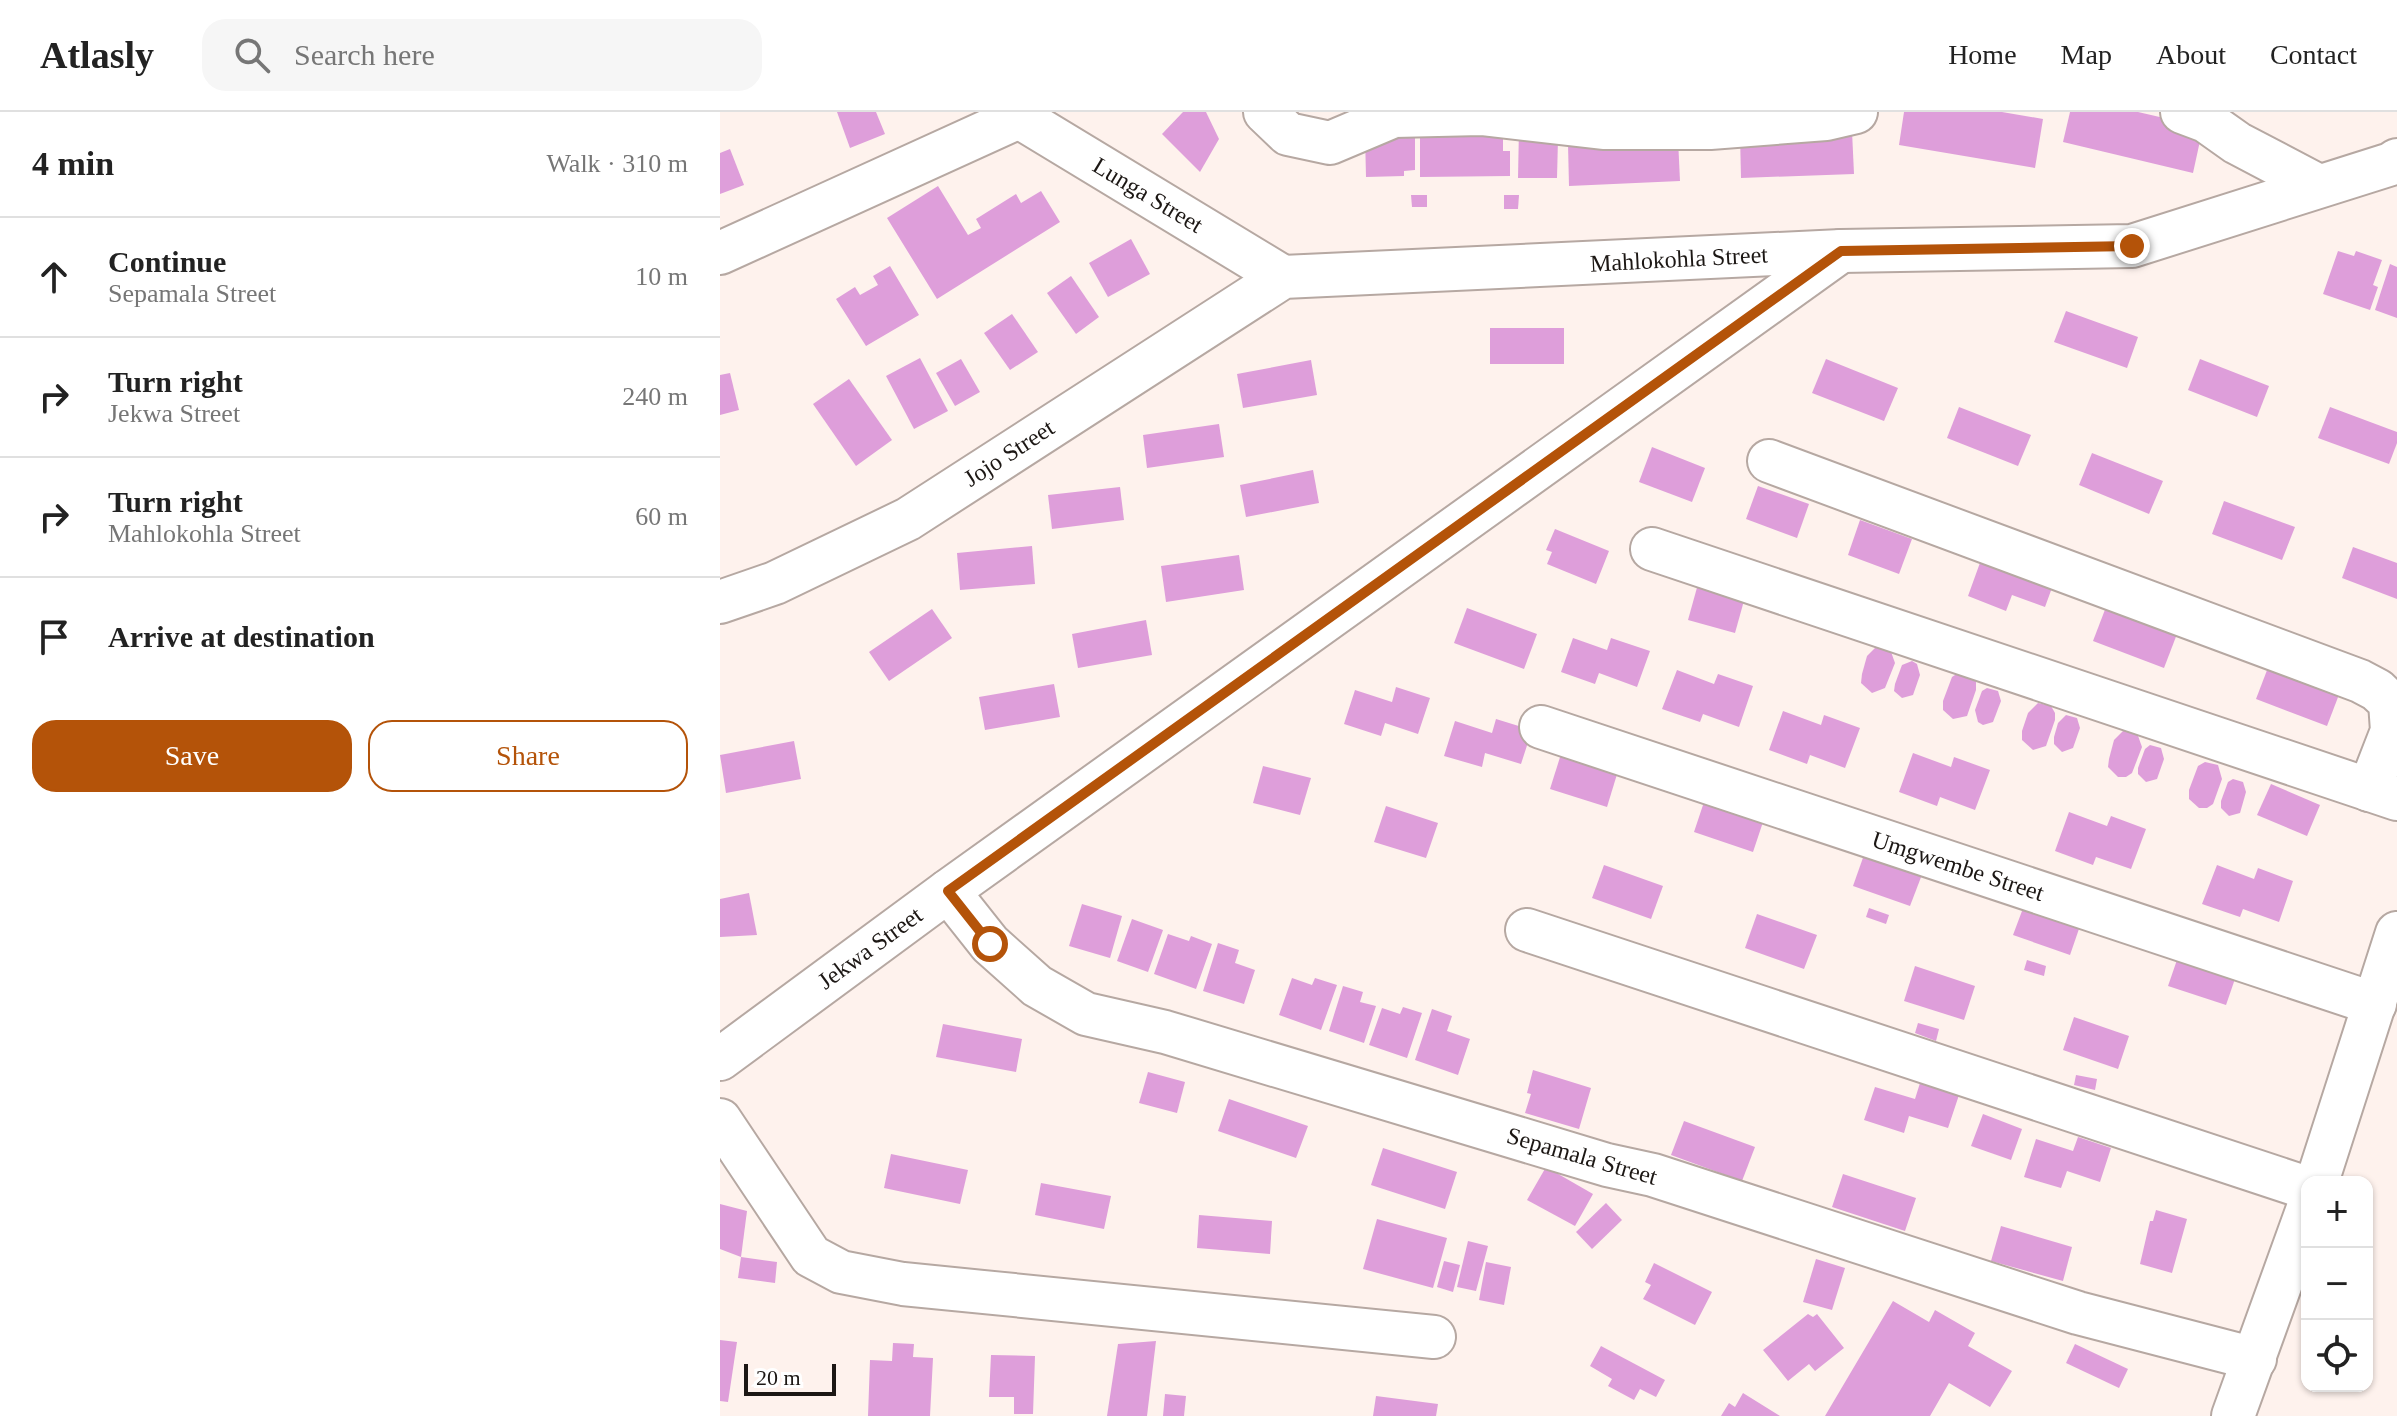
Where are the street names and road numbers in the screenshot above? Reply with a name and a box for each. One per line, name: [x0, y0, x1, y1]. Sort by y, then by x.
street label: Lunga Street: [1088, 152, 1208, 238]
street label: Mahlokohla Street: [1589, 241, 1769, 277]
street label: Jojo Street: [959, 414, 1059, 492]
street label: Umgwembe Street: [1869, 826, 2048, 906]
street label: Jekwa Street: [813, 901, 927, 994]
street label: Sepamala Street: [1504, 1122, 1661, 1190]

